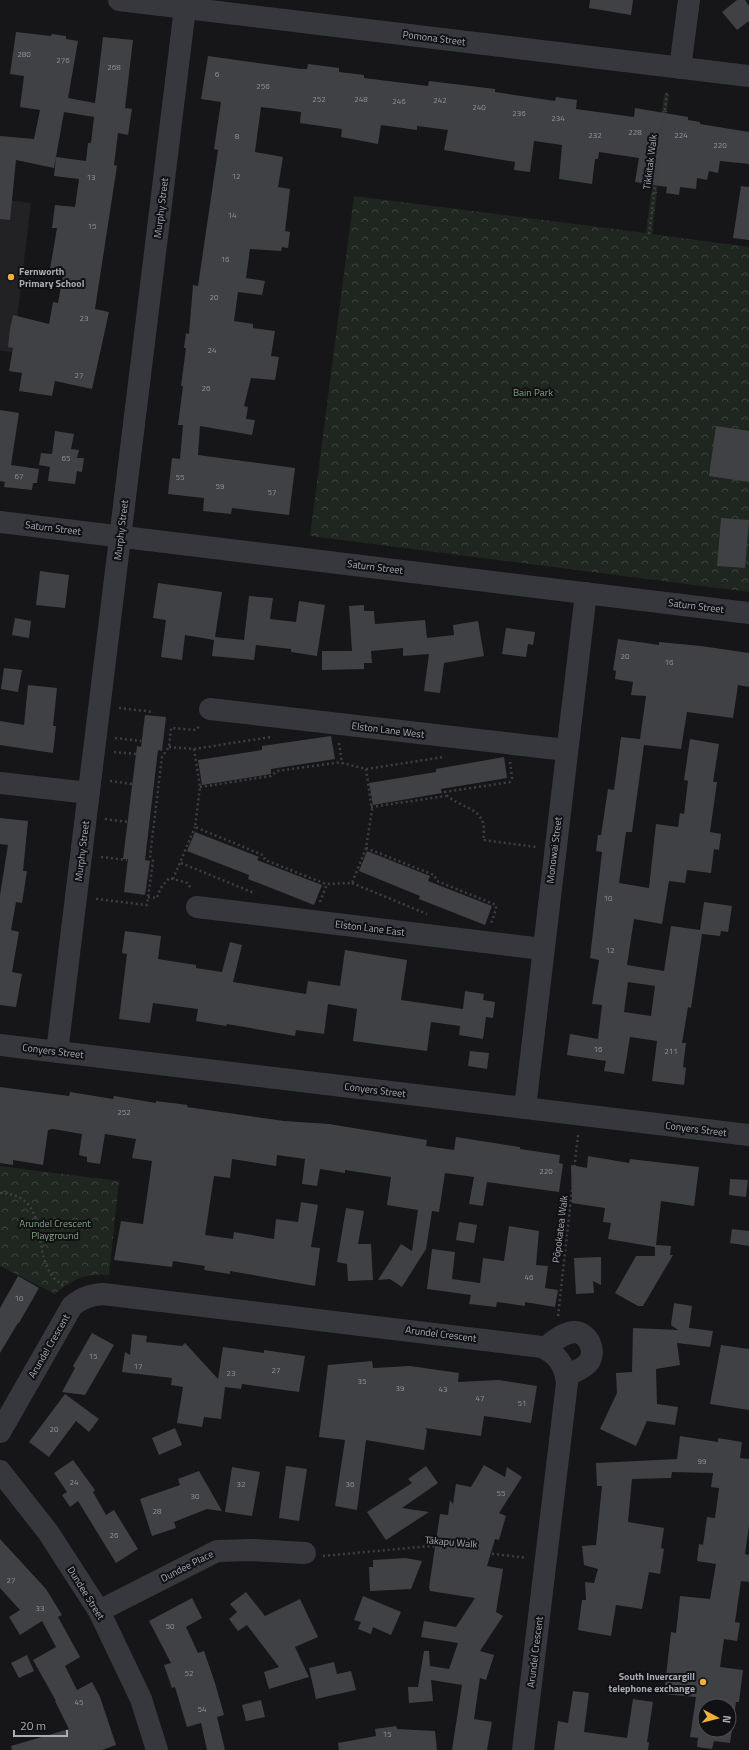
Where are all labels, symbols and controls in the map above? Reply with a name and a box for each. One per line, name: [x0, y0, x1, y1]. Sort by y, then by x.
street label: Pomona Street: [402, 27, 467, 49]
house number: 280: [17, 48, 31, 60]
house number: 276: [56, 54, 70, 66]
house number: 268: [107, 61, 121, 73]
house number: 6: [215, 68, 220, 80]
house number: 256: [256, 80, 270, 92]
house number: 252: [312, 93, 326, 105]
house number: 248: [354, 93, 368, 105]
house number: 242: [433, 94, 447, 106]
house number: 246: [392, 95, 406, 107]
house number: 240: [472, 101, 486, 113]
house number: 236: [512, 107, 526, 119]
house number: 234: [551, 112, 565, 124]
house number: 228: [628, 126, 642, 138]
house number: 232: [588, 129, 602, 141]
house number: 224: [674, 129, 688, 141]
house number: 8: [235, 130, 240, 142]
street label: Tikkitak Walk: [639, 133, 661, 190]
house number: 220: [713, 139, 727, 151]
house number: 12: [232, 170, 240, 182]
house number: 13: [87, 171, 95, 183]
street label: Murphy Street: [150, 177, 172, 239]
house number: 14: [228, 209, 237, 221]
house number: 15: [88, 220, 97, 232]
house number: 16: [221, 253, 230, 265]
place label: Fernworth Primary School: [19, 264, 85, 291]
marker: Fernworth Primary School: [6, 272, 16, 282]
house number: 20: [210, 291, 219, 303]
house number: 23: [80, 312, 88, 324]
house number: 24: [208, 344, 217, 356]
house number: 27: [75, 369, 83, 381]
house number: 26: [202, 382, 211, 394]
park label: Bain Park: [513, 385, 553, 400]
house number: 65: [62, 452, 71, 464]
house number: 67: [15, 470, 23, 482]
house number: 55: [176, 471, 185, 483]
house number: 59: [216, 480, 225, 492]
house number: 57: [268, 486, 276, 498]
street label: Murphy Street: [110, 499, 132, 561]
street label: Saturn Street: [24, 517, 82, 539]
street label: Saturn Street: [346, 556, 404, 578]
street label: Saturn Street: [667, 595, 725, 617]
house number: 20: [621, 650, 630, 662]
house number: 16: [665, 656, 674, 668]
street label: Elston Lane West: [351, 718, 426, 742]
street label: Monowai Street: [542, 815, 566, 884]
street label: Murphy Street: [71, 820, 93, 882]
house number: 10: [604, 892, 613, 904]
street label: Elston Lane East: [334, 916, 406, 940]
house number: 12: [606, 944, 614, 956]
street label: Conyers Street: [21, 1040, 85, 1062]
house number: 16: [594, 1043, 603, 1055]
house number: 211: [664, 1045, 678, 1057]
street label: Conyers Street: [343, 1079, 407, 1101]
house number: 252: [117, 1106, 131, 1118]
street label: Conyers Street: [664, 1118, 728, 1140]
house number: 220: [539, 1165, 553, 1177]
street label: Pōpokatea Walk: [548, 1194, 572, 1264]
park label: Arundel Crescent Playground: [19, 1216, 91, 1243]
house number: 46: [525, 1271, 534, 1283]
house number: 10: [15, 1292, 24, 1304]
street label: Arundel Crescent: [25, 1311, 74, 1381]
street label: Arundel Crescent: [405, 1322, 478, 1346]
house number: 15: [89, 1350, 98, 1362]
house number: 17: [134, 1360, 142, 1372]
house number: 27: [272, 1364, 280, 1376]
house number: 23: [227, 1367, 235, 1379]
house number: 35: [358, 1375, 367, 1387]
house number: 39: [396, 1382, 405, 1394]
house number: 43: [439, 1383, 447, 1395]
house number: 47: [476, 1392, 484, 1404]
house number: 51: [518, 1397, 526, 1409]
house number: 20: [50, 1423, 59, 1435]
house number: 99: [698, 1455, 707, 1467]
house number: 24: [70, 1476, 79, 1488]
house number: 32: [237, 1478, 245, 1490]
house number: 36: [346, 1478, 355, 1490]
house number: 55: [497, 1487, 506, 1499]
house number: 30: [191, 1490, 200, 1502]
house number: 28: [153, 1505, 162, 1517]
house number: 26: [110, 1529, 119, 1541]
street label: Tākapu Walk: [424, 1532, 478, 1552]
street label: Dundee Place: [158, 1546, 216, 1586]
street label: Dundee Street: [64, 1563, 109, 1623]
house number: 27: [7, 1574, 15, 1586]
house number: 33: [36, 1602, 44, 1614]
street label: Arundel Crescent: [523, 1615, 547, 1688]
house number: 50: [166, 1620, 175, 1632]
house number: 52: [185, 1667, 193, 1679]
place label: South Invercargill telephone exchange: [609, 1669, 695, 1696]
marker: South Invercargill telephone exchange: [698, 1677, 708, 1687]
house number: 45: [75, 1696, 84, 1708]
north arrow: [697, 1698, 737, 1738]
house number: 54: [198, 1703, 207, 1715]
scale bar: [14, 1712, 67, 1738]
text: N: [719, 1714, 735, 1724]
text: 20 m: [20, 1716, 46, 1735]
house number: 15: [383, 1728, 392, 1740]

